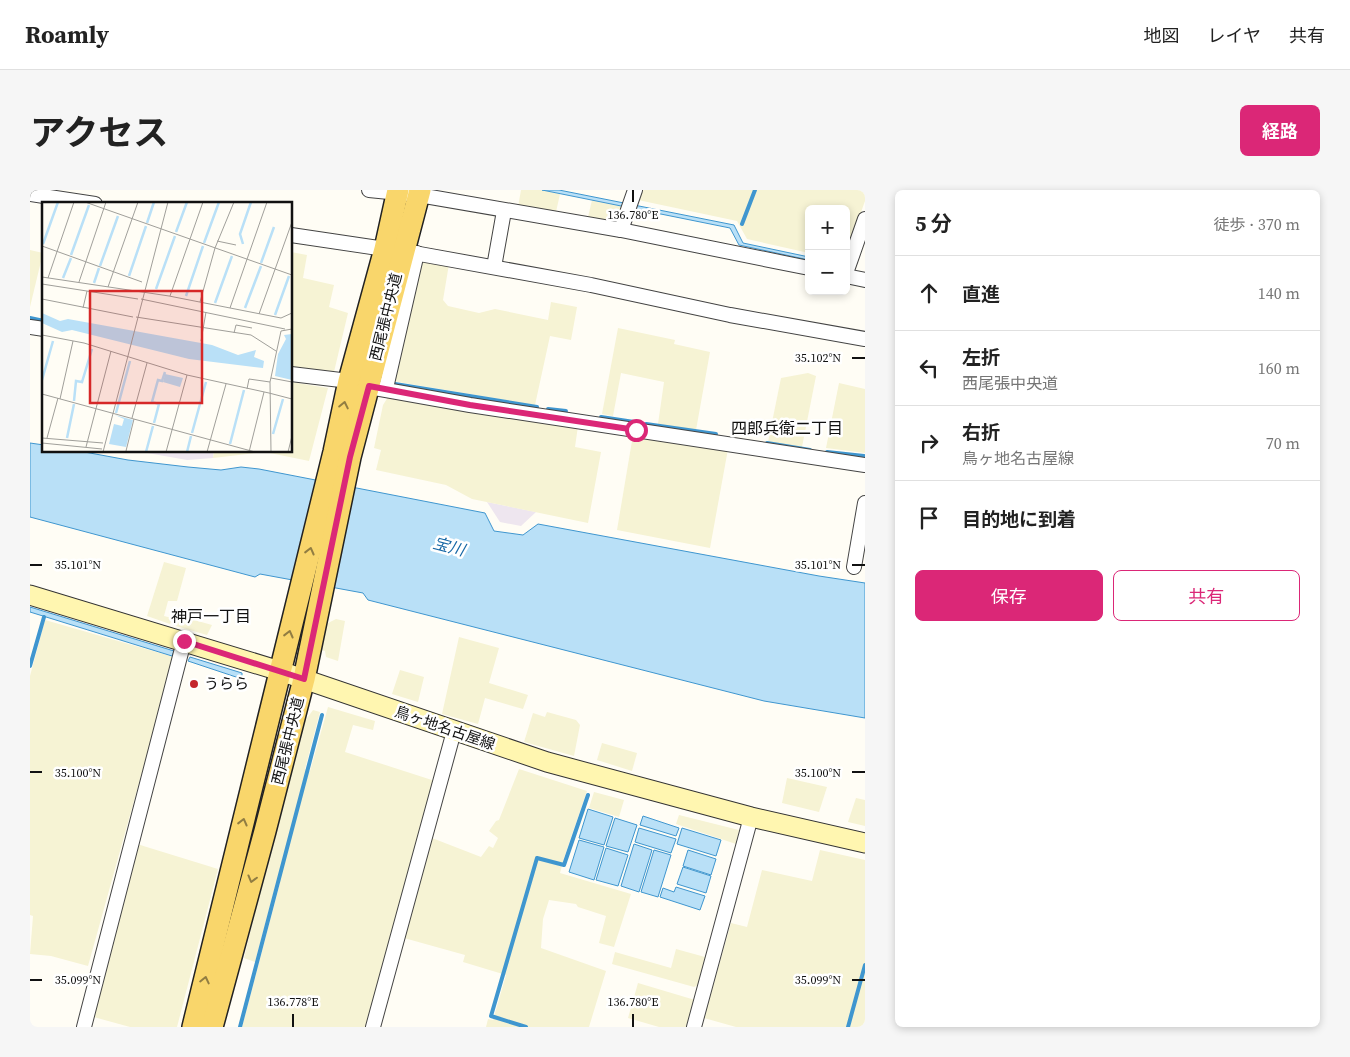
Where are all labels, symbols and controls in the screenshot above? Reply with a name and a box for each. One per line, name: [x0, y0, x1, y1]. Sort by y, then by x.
text: Roamly: [25, 18, 109, 51]
text: 地図: [1144, 23, 1180, 48]
text: レイヤ: [1208, 23, 1261, 48]
text: 共有: [1289, 23, 1325, 48]
button: 経路: [1240, 105, 1320, 156]
text: アクセス: [30, 109, 168, 157]
inset map: [42, 202, 292, 452]
map controls: [805, 205, 850, 295]
button: +: [805, 205, 850, 250]
text: 136.780°E: [608, 207, 658, 223]
text: 5 分: [915, 209, 952, 238]
text: 徒歩 · 370 m: [1214, 213, 1300, 235]
button: −: [805, 250, 850, 295]
street label: 西尾張中央道: [364, 271, 407, 363]
icon: ahead: [915, 279, 943, 307]
text: 直進: [962, 281, 1000, 307]
text: 140 m: [1258, 282, 1300, 304]
text: 左折: [962, 344, 1000, 370]
text: 35.102°N: [795, 350, 841, 366]
icon: left: [915, 354, 943, 382]
text: 160 m: [1258, 357, 1300, 379]
text: 西尾張中央道: [962, 372, 1058, 394]
one-way arrow: [338, 400, 349, 409]
district label: 四郎兵衛二丁目: [731, 417, 843, 439]
route start: [625, 419, 648, 442]
text: 右折: [962, 419, 1000, 445]
icon: right: [915, 429, 943, 457]
text: 70 m: [1266, 432, 1300, 454]
text: 鳥ヶ地名古屋線: [962, 447, 1074, 469]
icon: arrive: [915, 504, 943, 532]
text: 目的地に到着: [962, 506, 1076, 532]
water label: 宝川: [431, 531, 469, 561]
one-way arrow: [304, 547, 314, 555]
text: 35.101°N: [55, 557, 101, 573]
text: 35.101°N: [795, 557, 841, 573]
button: 保存: [915, 570, 1103, 621]
button: 共有: [1113, 570, 1300, 621]
district label: 神戸一丁目: [171, 605, 251, 627]
route end: [173, 630, 196, 653]
one-way arrow: [283, 630, 294, 639]
place label: うらら: [204, 673, 249, 694]
marker: うらら: [188, 678, 200, 690]
street label: 西尾張中央道: [266, 695, 309, 787]
street label: 鳥ヶ地名古屋線: [392, 701, 498, 755]
text: 35.100°N: [55, 765, 101, 781]
text: 35.100°N: [795, 765, 841, 781]
one-way arrow: [237, 817, 248, 826]
one-way arrow: [248, 874, 258, 882]
text: 35.099°N: [55, 972, 101, 988]
text: 35.099°N: [795, 972, 841, 988]
one-way arrow: [199, 975, 210, 984]
text: 136.778°E: [268, 994, 318, 1010]
text: 136.780°E: [608, 994, 658, 1010]

